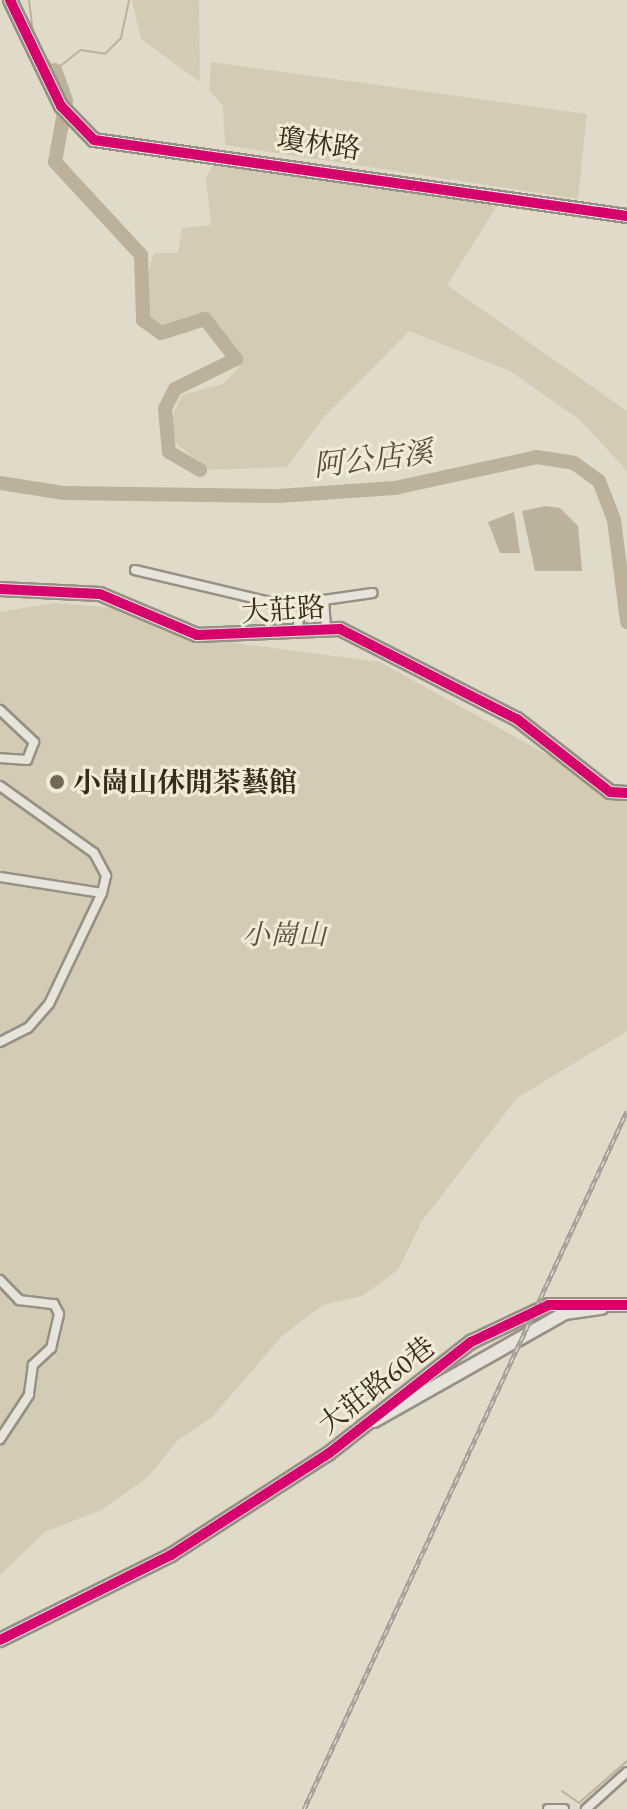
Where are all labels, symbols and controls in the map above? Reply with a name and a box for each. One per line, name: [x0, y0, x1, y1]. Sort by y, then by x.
street label: 瓊林路: [275, 121, 363, 165]
water label: 阿公店溪: [311, 434, 435, 484]
street label: 大莊路: [240, 589, 326, 629]
place label: 小崗山休閒茶藝館: [73, 765, 297, 799]
marker: 小崗山休閒茶藝館: [48, 773, 66, 791]
park label: 小崗山: [242, 917, 326, 951]
street label: 大莊路60巷: [311, 1329, 441, 1441]

